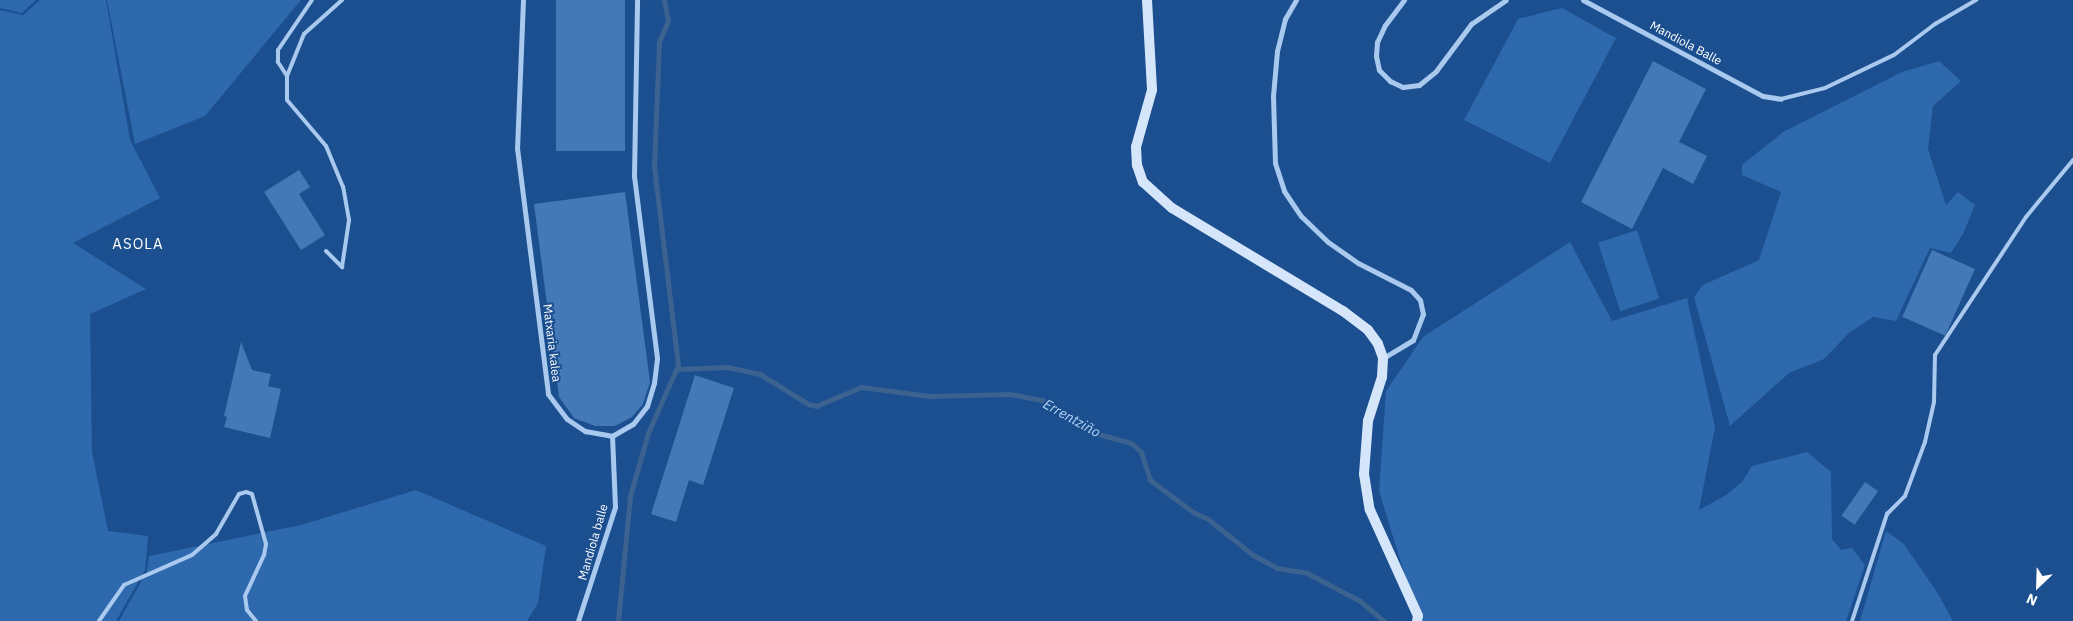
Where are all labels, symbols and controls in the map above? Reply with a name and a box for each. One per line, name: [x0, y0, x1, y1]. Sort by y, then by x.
street label: Mandiola Balle: [1648, 18, 1724, 68]
district label: ASOLA: [112, 235, 164, 253]
street label: Matxaria kalea: [540, 303, 564, 383]
water label: Errentziño: [1040, 395, 1104, 441]
street label: Mandiola balle: [575, 502, 611, 582]
north arrow: [2013, 561, 2063, 611]
text: N: [2024, 589, 2040, 610]

